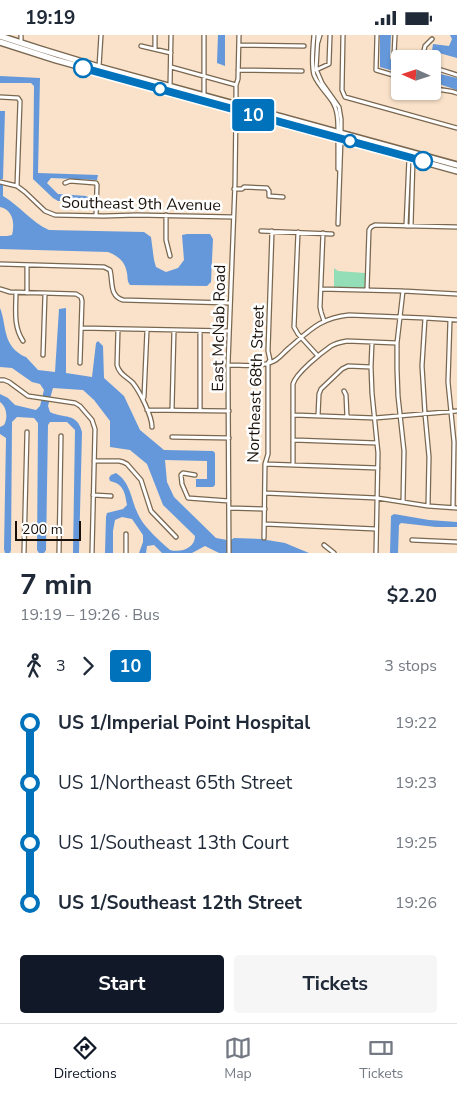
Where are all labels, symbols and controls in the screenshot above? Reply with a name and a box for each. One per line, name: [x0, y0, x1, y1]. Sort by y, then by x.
text: 19:19: [25, 5, 75, 31]
north arrow: [391, 50, 441, 100]
map controls: [391, 50, 441, 100]
unlabelled marker: [73, 58, 93, 78]
unlabelled marker: [153, 82, 167, 96]
line badge: 10: [230, 99, 276, 131]
text: 10: [242, 103, 264, 127]
unlabelled marker: [343, 134, 357, 148]
unlabelled marker: [413, 151, 433, 171]
street label: Southeast 9th Avenue: [61, 192, 221, 216]
street label: East McNab Road: [207, 264, 231, 392]
street label: Northeast 68th Street: [242, 305, 270, 463]
scale bar: [15, 518, 81, 541]
text: 200 m: [22, 520, 63, 539]
text: 7 min: [20, 566, 92, 604]
text: $2.20: [387, 583, 437, 609]
text: 19:19 – 19:26 · Bus: [20, 604, 160, 626]
icon: walk: [20, 652, 48, 680]
icon: forward: [74, 652, 102, 680]
text: 10: [120, 654, 141, 678]
text: 3: [56, 655, 66, 677]
text: 3 stops: [384, 655, 437, 677]
text: US 1/Imperial Point Hospital: [58, 710, 310, 736]
text: 19:22: [395, 712, 437, 734]
text: US 1/Northeast 65th Street: [58, 770, 292, 796]
text: 19:23: [395, 772, 437, 794]
text: US 1/Southeast 13th Court: [58, 830, 289, 856]
text: 19:25: [395, 832, 437, 854]
text: US 1/Southeast 12th Street: [58, 890, 302, 916]
text: 19:26: [395, 892, 437, 914]
button: Start: [20, 955, 224, 1013]
button: Tickets: [234, 955, 437, 1013]
tab: Directions: [54, 1034, 117, 1083]
tab: Map: [224, 1034, 252, 1083]
tab: Tickets: [359, 1034, 403, 1083]

